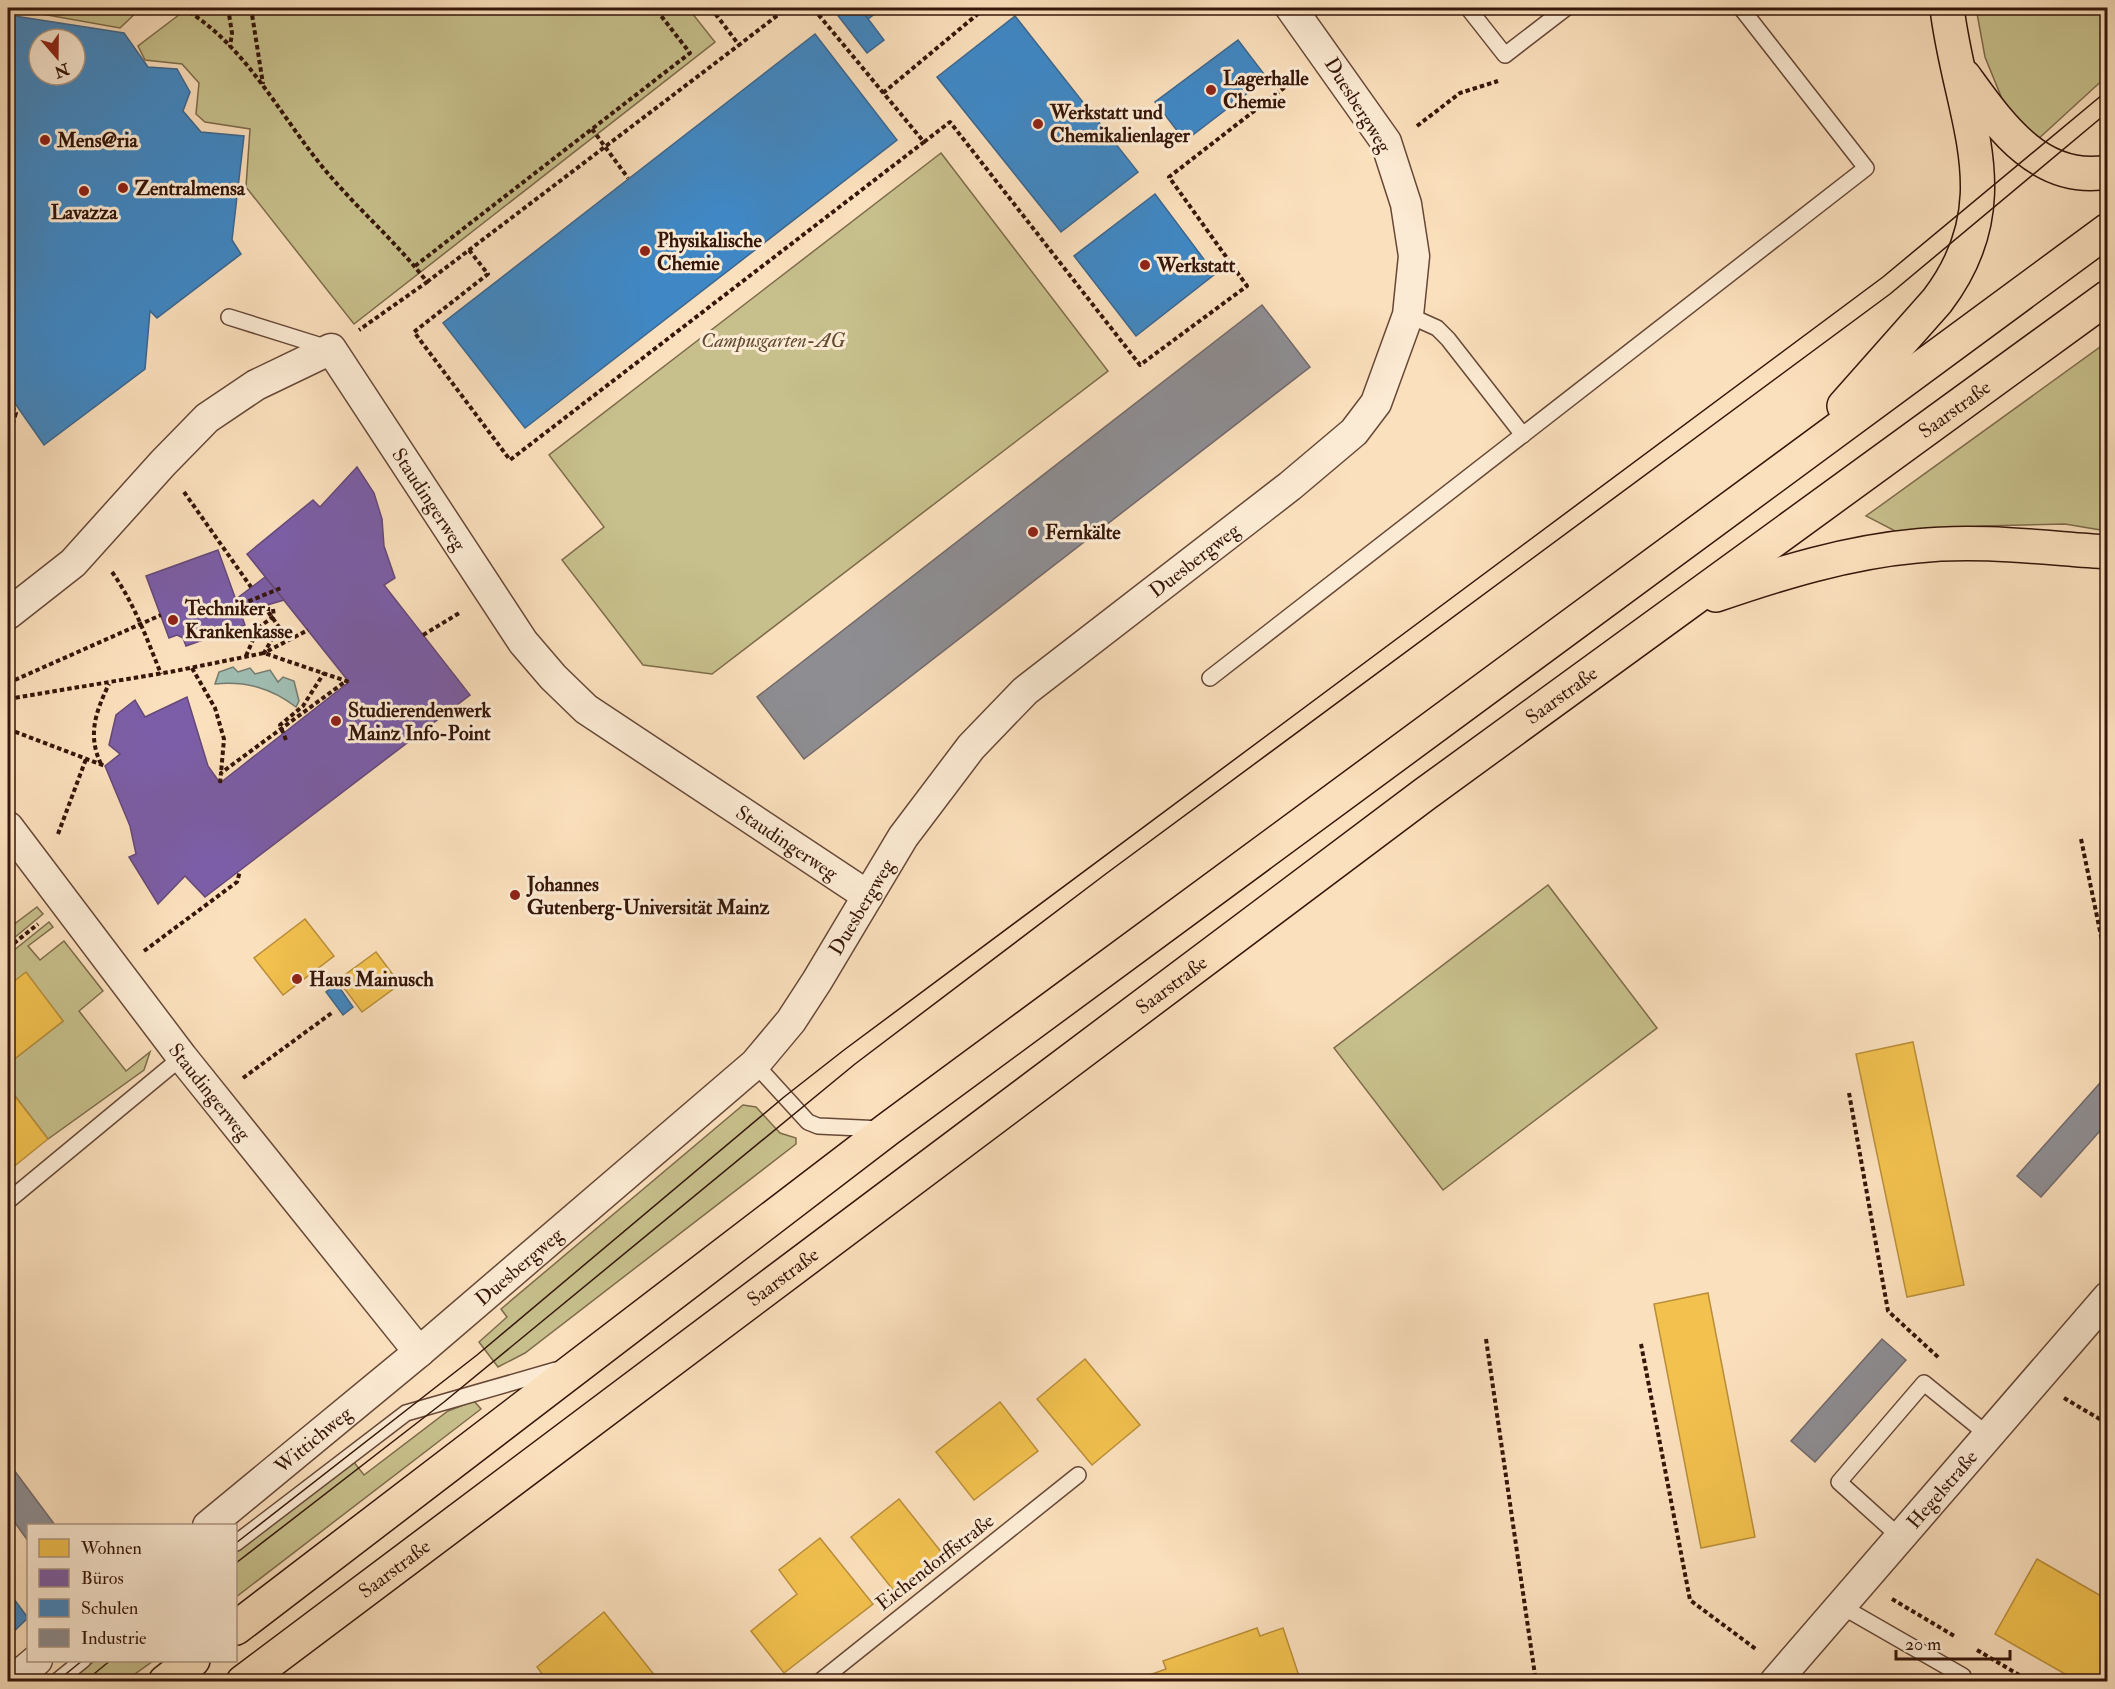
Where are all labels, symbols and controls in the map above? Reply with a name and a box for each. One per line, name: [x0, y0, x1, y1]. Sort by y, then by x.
north arrow: [27, 27, 87, 87]
street label: Duesbergweg: [1319, 53, 1398, 158]
text: N: [51, 58, 73, 82]
place label: Lagerhalle Chemie: [1223, 66, 1309, 114]
marker: Lagerhalle Chemie: [1204, 83, 1218, 97]
place label: Werkstatt und Chemikalienlager: [1049, 100, 1191, 149]
marker: Werkstatt und Chemikalienlager: [1031, 117, 1045, 131]
place label: Mens@ria: [56, 128, 139, 153]
marker: Mens@ria: [38, 133, 52, 147]
place label: Zentralmensa: [135, 176, 246, 201]
marker: Zentralmensa: [116, 181, 130, 195]
marker: Lavazza: [77, 184, 91, 198]
place label: Lavazza: [51, 200, 118, 225]
place label: Physikalische Chemie: [657, 228, 762, 276]
marker: Physikalische Chemie: [638, 244, 652, 258]
place label: Werkstatt: [1156, 253, 1236, 278]
marker: Werkstatt: [1138, 258, 1152, 272]
park label: Campusgarten-AG: [701, 328, 845, 353]
street label: Saarstraße: [1913, 374, 1995, 443]
street label: Staudingerweg: [387, 443, 473, 556]
street label: Duesbergweg: [1144, 517, 1245, 603]
place label: Fernkälte: [1045, 520, 1121, 545]
marker: Fernkälte: [1026, 525, 1040, 539]
place label: Techniker Krankenkasse: [184, 596, 293, 644]
marker: Techniker Krankenkasse: [166, 613, 180, 627]
street label: Saarstraße: [1520, 660, 1602, 729]
place label: Studierendenwerk Mainz Info-Point: [347, 698, 492, 746]
marker: Studierendenwerk Mainz Info-Point: [329, 714, 343, 728]
street label: Staudingerweg: [731, 799, 844, 886]
street label: Duesbergweg: [823, 853, 900, 960]
place label: Johannes Gutenberg-Universität Mainz: [526, 872, 770, 921]
marker: Johannes Gutenberg-Universität Mainz: [508, 888, 522, 902]
street label: Saarstraße: [1130, 950, 1212, 1020]
place label: Haus Mainusch: [309, 967, 434, 992]
marker: Haus Mainusch: [290, 972, 304, 986]
street label: Staudingerweg: [163, 1038, 257, 1146]
street label: Duesbergweg: [470, 1221, 569, 1311]
street label: Saarstraße: [742, 1242, 823, 1312]
street label: Wittichweg: [269, 1400, 357, 1479]
street label: Hegelstraße: [1901, 1445, 1983, 1534]
street label: Eichendorffstraße: [871, 1508, 999, 1616]
legend: [27, 1524, 237, 1662]
street label: Saarstraße: [353, 1533, 435, 1603]
text: Wohnen: [80, 1537, 142, 1560]
text: Büros: [81, 1567, 124, 1590]
text: Schulen: [81, 1597, 138, 1620]
scale bar: [1896, 1623, 2010, 1661]
text: Industrie: [81, 1627, 147, 1650]
text: 20 m: [1905, 1633, 1941, 1656]

